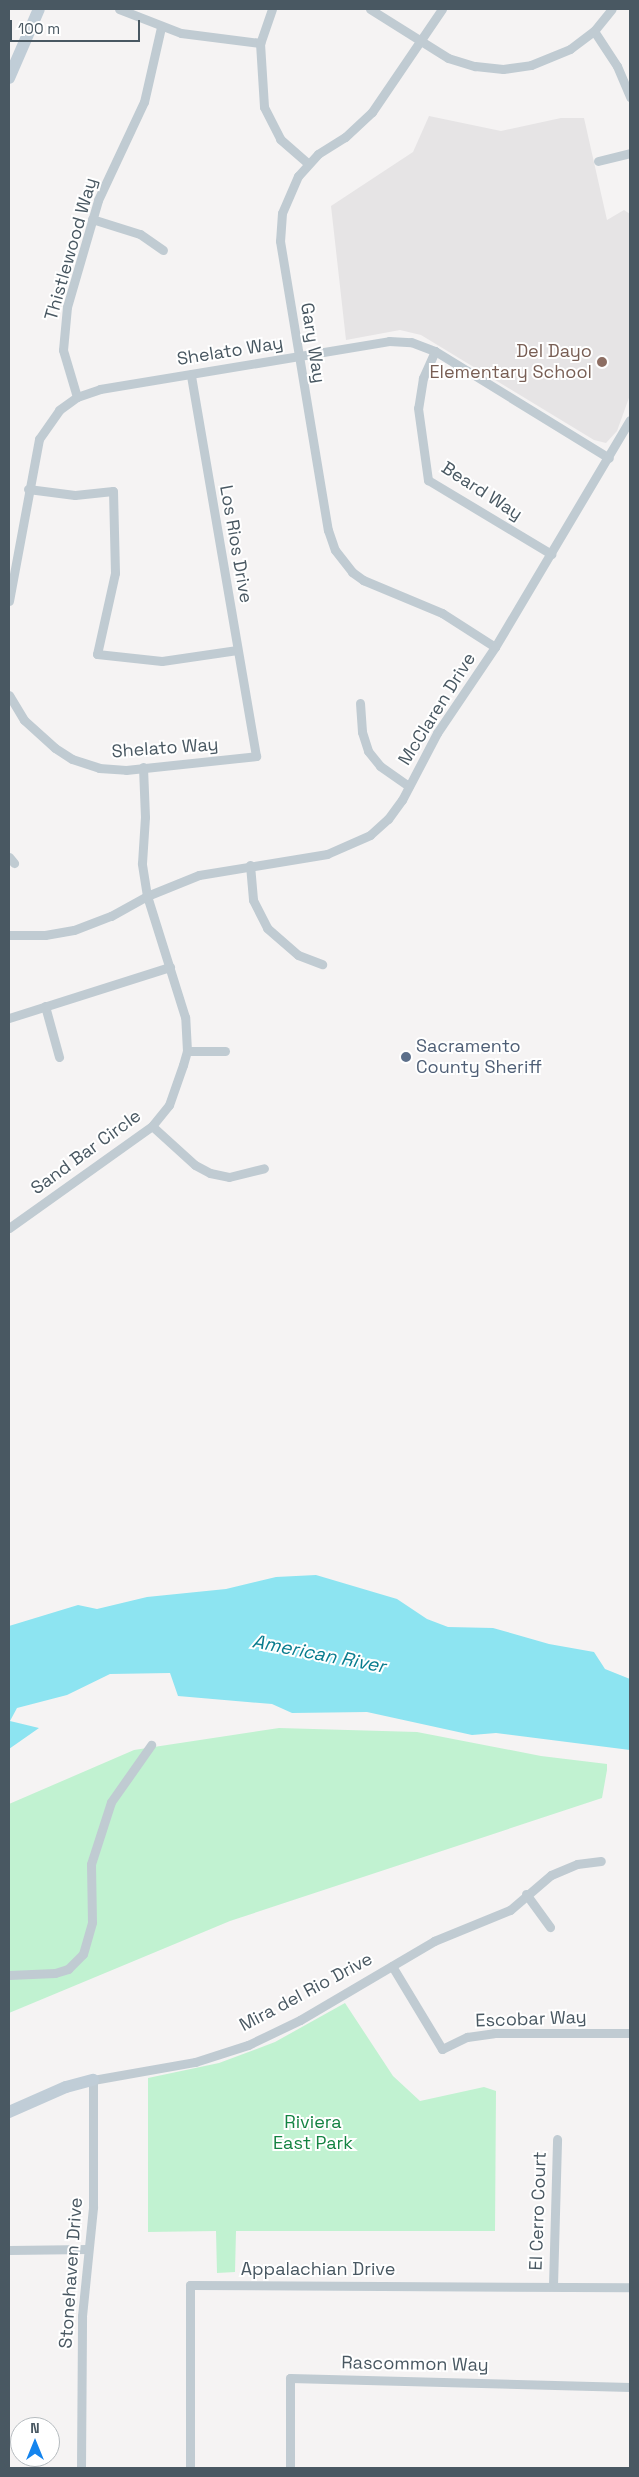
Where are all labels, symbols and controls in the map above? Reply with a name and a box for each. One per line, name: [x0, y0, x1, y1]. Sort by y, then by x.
scale bar: [12, 10, 142, 42]
text: 100 m: [18, 19, 60, 38]
street label: Thistlewood Way: [40, 175, 102, 323]
street label: Gary Way: [296, 301, 330, 385]
street label: Shelato Way: [175, 332, 285, 370]
place label: Del Dayo Elementary School: [429, 341, 592, 384]
marker: Del Dayo Elementary School: [596, 356, 608, 368]
street label: Beard Way: [437, 457, 527, 525]
street label: Los Rios Drive: [215, 483, 257, 605]
street label: McClaren Drive: [394, 649, 480, 769]
street label: Shelato Way: [111, 733, 219, 763]
place label: Sacramento County Sheriff: [416, 1036, 542, 1078]
marker: Sacramento County Sheriff: [400, 1051, 412, 1063]
street label: Sand Bar Circle: [27, 1105, 145, 1199]
water label: American River: [251, 1630, 387, 1678]
street label: Mira del Rio Drive: [236, 1948, 376, 2036]
street label: Escobar Way: [475, 2006, 587, 2032]
park label: Riviera East Park: [273, 2112, 353, 2154]
street label: El Cerro Court: [525, 2151, 551, 2271]
street label: Stonehaven Drive: [55, 2197, 87, 2349]
street label: Appalachian Drive: [241, 2258, 395, 2280]
street label: Rascommon Way: [341, 2352, 489, 2376]
north arrow: [10, 2417, 60, 2467]
text: N: [30, 2419, 40, 2437]

